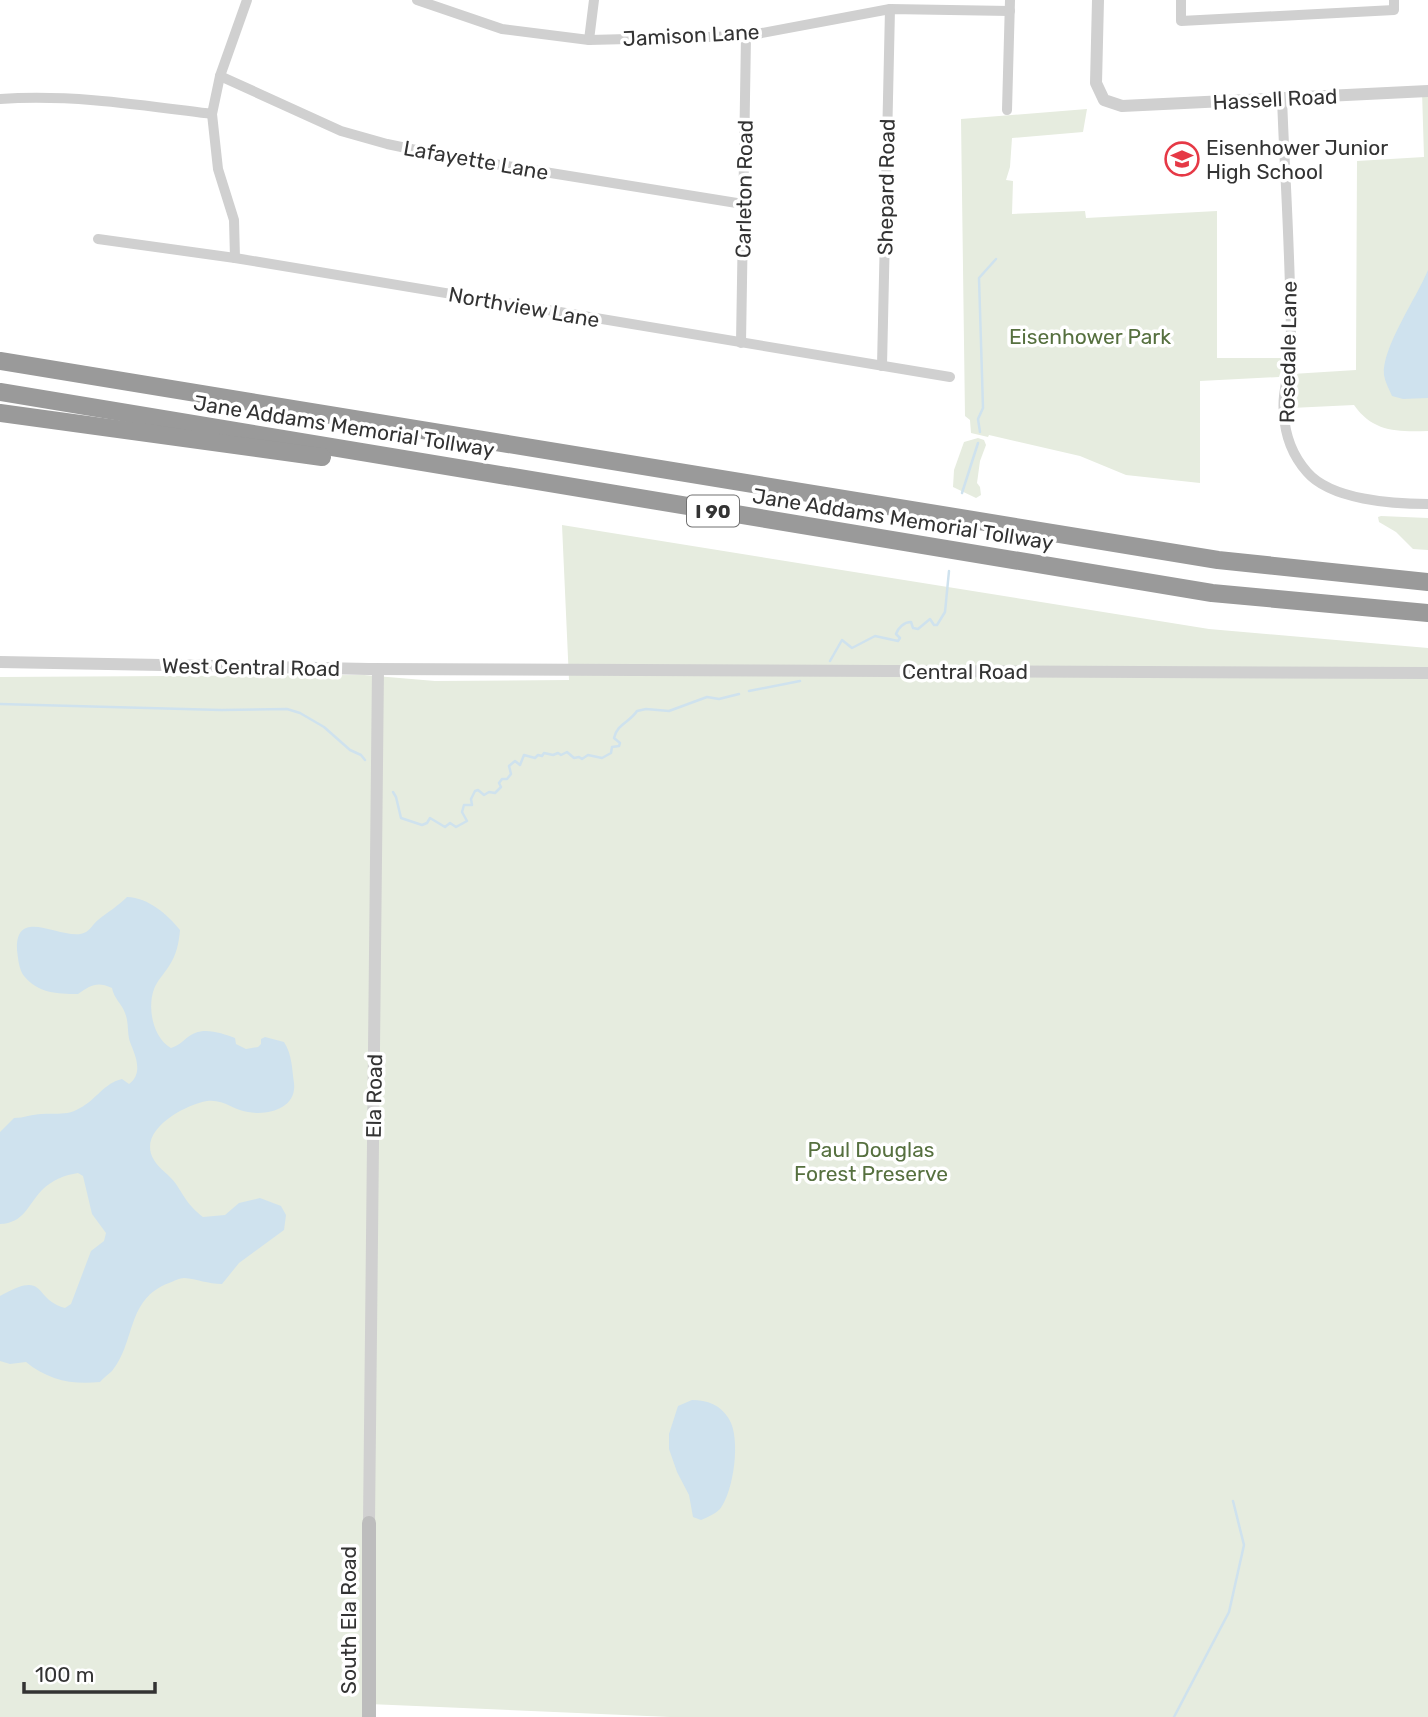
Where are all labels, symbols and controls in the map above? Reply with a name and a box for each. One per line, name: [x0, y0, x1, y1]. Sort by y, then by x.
street label: Jamison Lane: [622, 19, 760, 51]
street label: Hassell Road: [1212, 83, 1338, 115]
street label: Shepard Road: [872, 118, 900, 256]
street label: Carleton Road: [730, 120, 758, 258]
street label: Lafayette Lane: [402, 135, 550, 185]
place label: Eisenhower Junior High School: [1206, 135, 1388, 184]
school or university icon: Eisenhower Junior High School: [1163, 140, 1201, 178]
street label: Northview Lane: [447, 281, 601, 333]
street label: Rosedale Lane: [1274, 281, 1302, 423]
park label: Eisenhower Park: [1009, 324, 1171, 349]
street label: Jane Addams Memorial Tollway: [192, 390, 497, 462]
street label: Jane Addams Memorial Tollway: [751, 483, 1056, 555]
road number: I 90: [687, 496, 739, 526]
street label: West Central Road: [162, 653, 340, 681]
street label: Central Road: [902, 659, 1028, 684]
street label: Ela Road: [361, 1054, 387, 1138]
park label: Paul Douglas Forest Preserve: [794, 1137, 948, 1186]
street label: South Ela Road: [336, 1546, 361, 1694]
scale bar: [24, 1650, 156, 1694]
text: 100 m: [35, 1662, 94, 1687]

